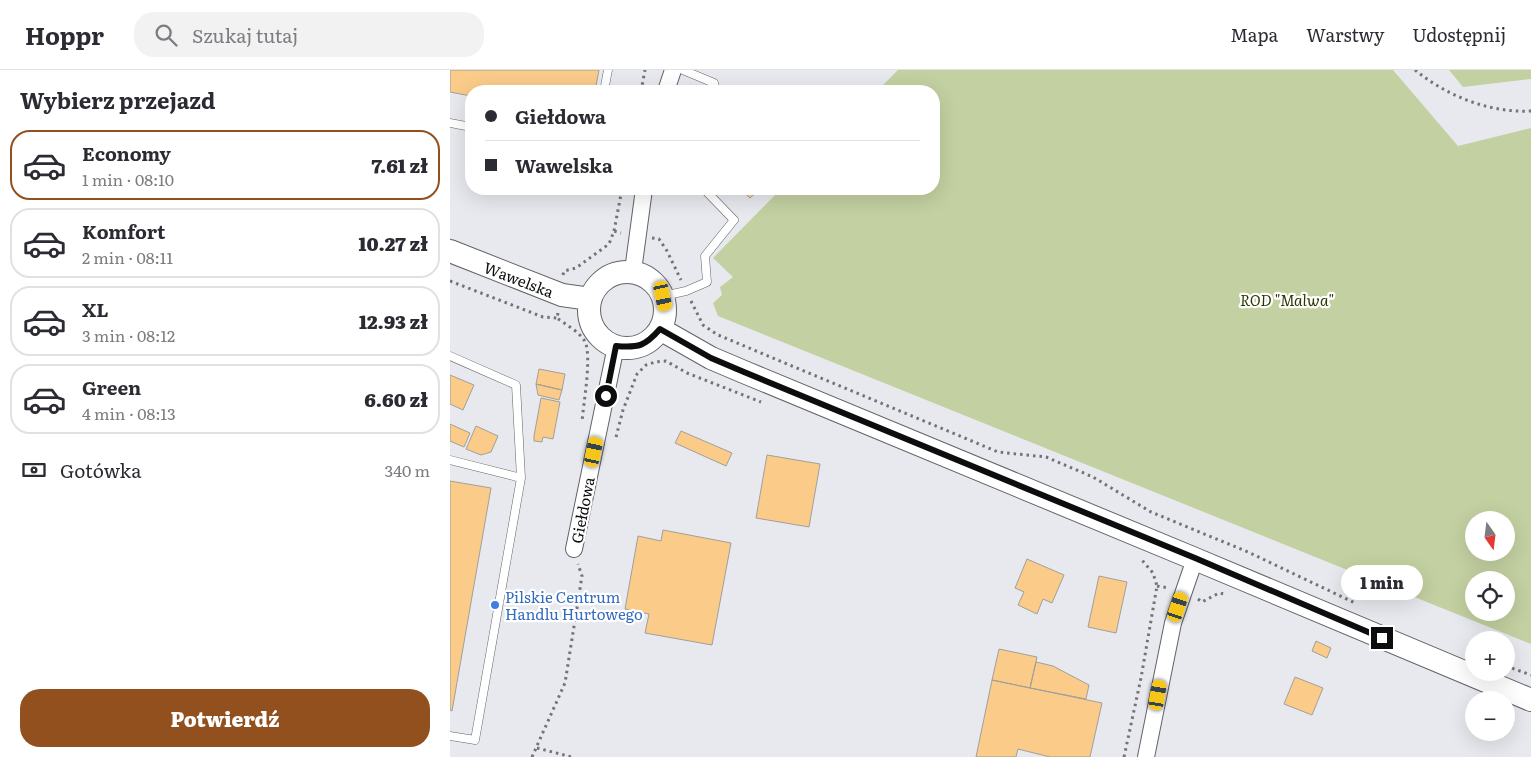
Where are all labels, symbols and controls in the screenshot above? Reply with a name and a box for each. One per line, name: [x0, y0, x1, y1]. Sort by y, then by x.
search box: [134, 12, 484, 57]
text: Hoppr: [25, 17, 104, 52]
icon: search: [152, 21, 180, 49]
text: Szukaj tutaj: [192, 21, 298, 49]
text: Mapa: [1230, 21, 1278, 48]
text: Warstwy: [1306, 21, 1384, 48]
text: Udostępnij: [1412, 21, 1506, 48]
text: Wybierz przejazd: [20, 83, 215, 116]
text: Giełdowa: [515, 102, 606, 130]
text: Economy: [82, 139, 171, 167]
icon: car: [22, 143, 67, 188]
text: 7.61 zł: [371, 151, 428, 179]
text: Wawelska: [515, 151, 613, 179]
text: 1 min · 08:10: [82, 167, 174, 191]
text: Komfort: [82, 217, 165, 245]
icon: car: [22, 221, 67, 266]
text: 10.27 zł: [358, 229, 428, 257]
text: 2 min · 08:11: [82, 245, 173, 269]
street label: Wawelska: [481, 255, 558, 303]
car: [652, 280, 673, 312]
park label: ROD "Malwa": [1240, 288, 1334, 311]
text: XL: [82, 295, 109, 323]
icon: car: [22, 299, 67, 344]
text: 12.93 zł: [359, 307, 428, 335]
text: 3 min · 08:12: [82, 323, 175, 347]
text: Green: [82, 373, 141, 401]
icon: car: [22, 377, 67, 422]
text: 6.60 zł: [364, 385, 428, 413]
route start: [595, 385, 617, 407]
text: 4 min · 08:13: [82, 401, 176, 425]
car: [583, 436, 604, 468]
icon: cash: [20, 456, 48, 484]
text: Gotówka: [60, 456, 141, 484]
text: 340 m: [385, 458, 430, 482]
street label: Giełdowa: [564, 474, 600, 545]
north arrow: [1465, 511, 1515, 561]
map controls: [1465, 511, 1515, 741]
callout: 1 min: [1341, 566, 1423, 600]
text: 1 min: [1360, 570, 1404, 594]
button: locate: [1465, 571, 1515, 621]
place label: Pilskie Centrum Handlu Hurtowego: [505, 585, 643, 625]
car: [1166, 590, 1189, 624]
marker: Pilskie Centrum Handlu Hurtowego: [489, 599, 501, 611]
route end: [1371, 627, 1393, 649]
button: +: [1465, 631, 1515, 681]
car: [1148, 679, 1167, 711]
button: Potwierdź: [20, 689, 430, 747]
button: −: [1465, 691, 1515, 741]

